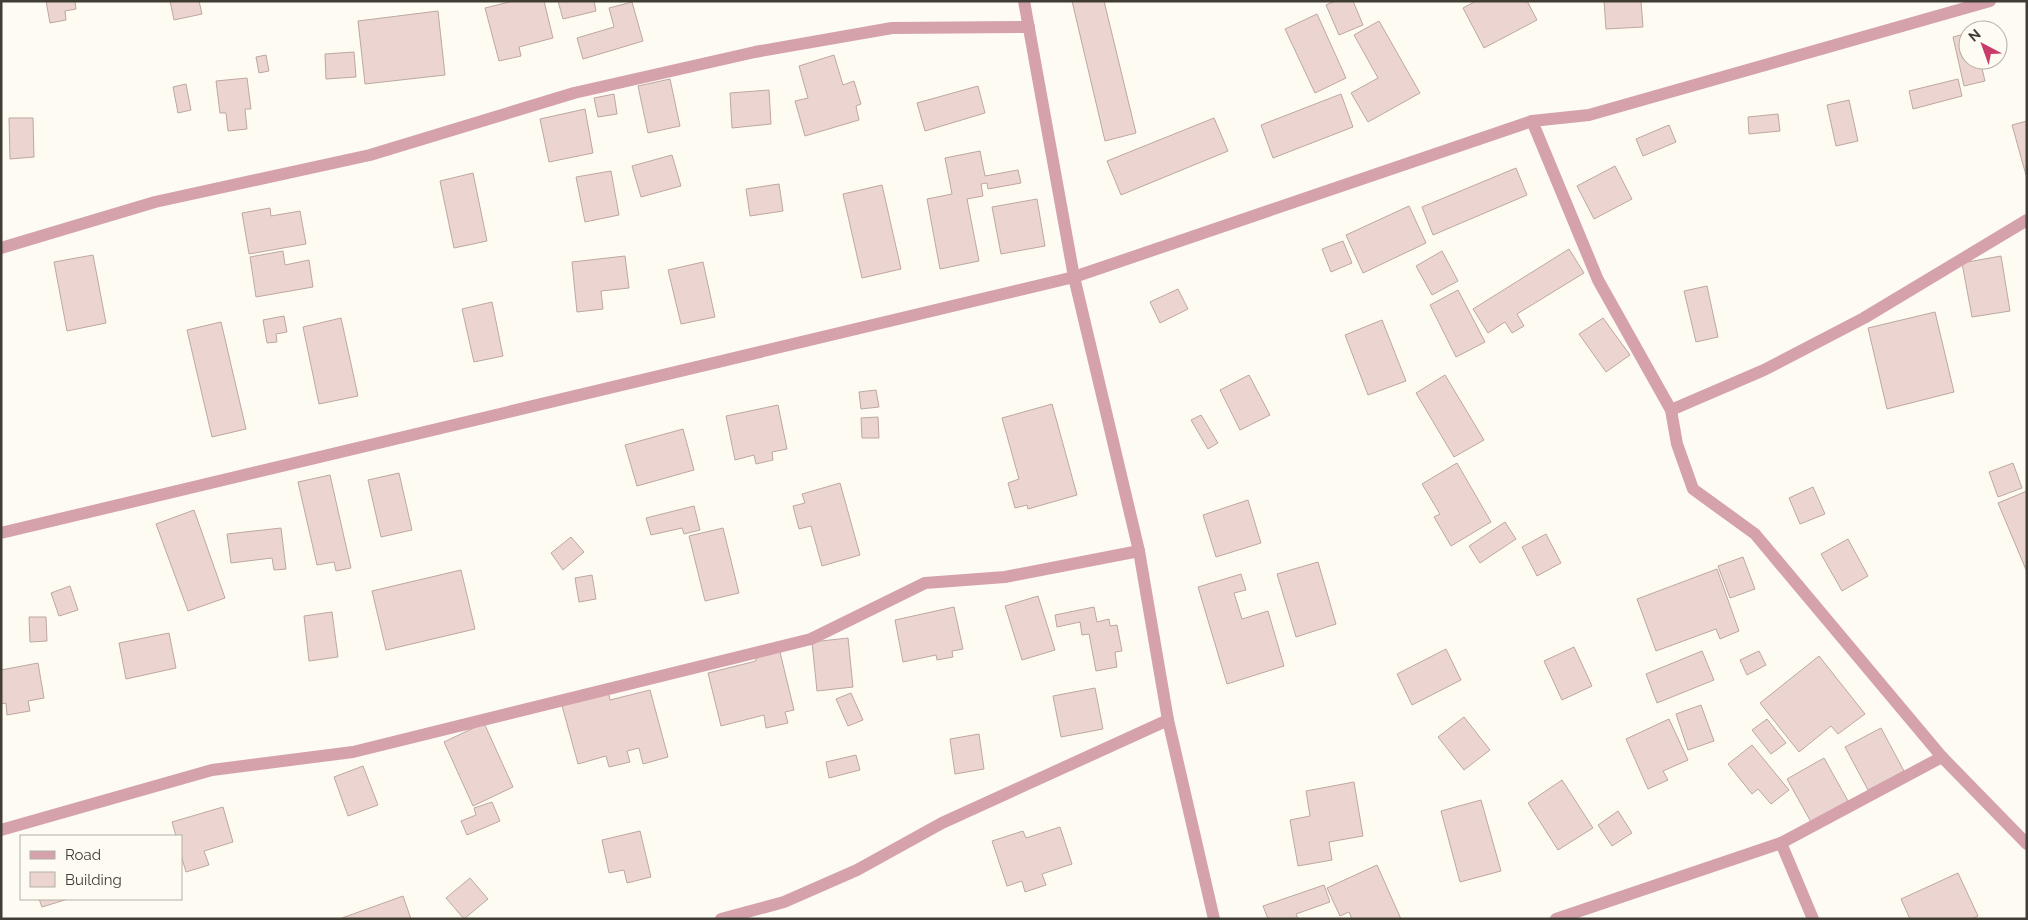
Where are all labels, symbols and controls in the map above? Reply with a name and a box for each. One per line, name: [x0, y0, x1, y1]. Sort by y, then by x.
north arrow: [1958, 20, 2008, 70]
text: N: [1965, 26, 1984, 45]
legend: [20, 835, 182, 900]
text: Road: [65, 846, 101, 864]
text: Building: [65, 871, 122, 889]

